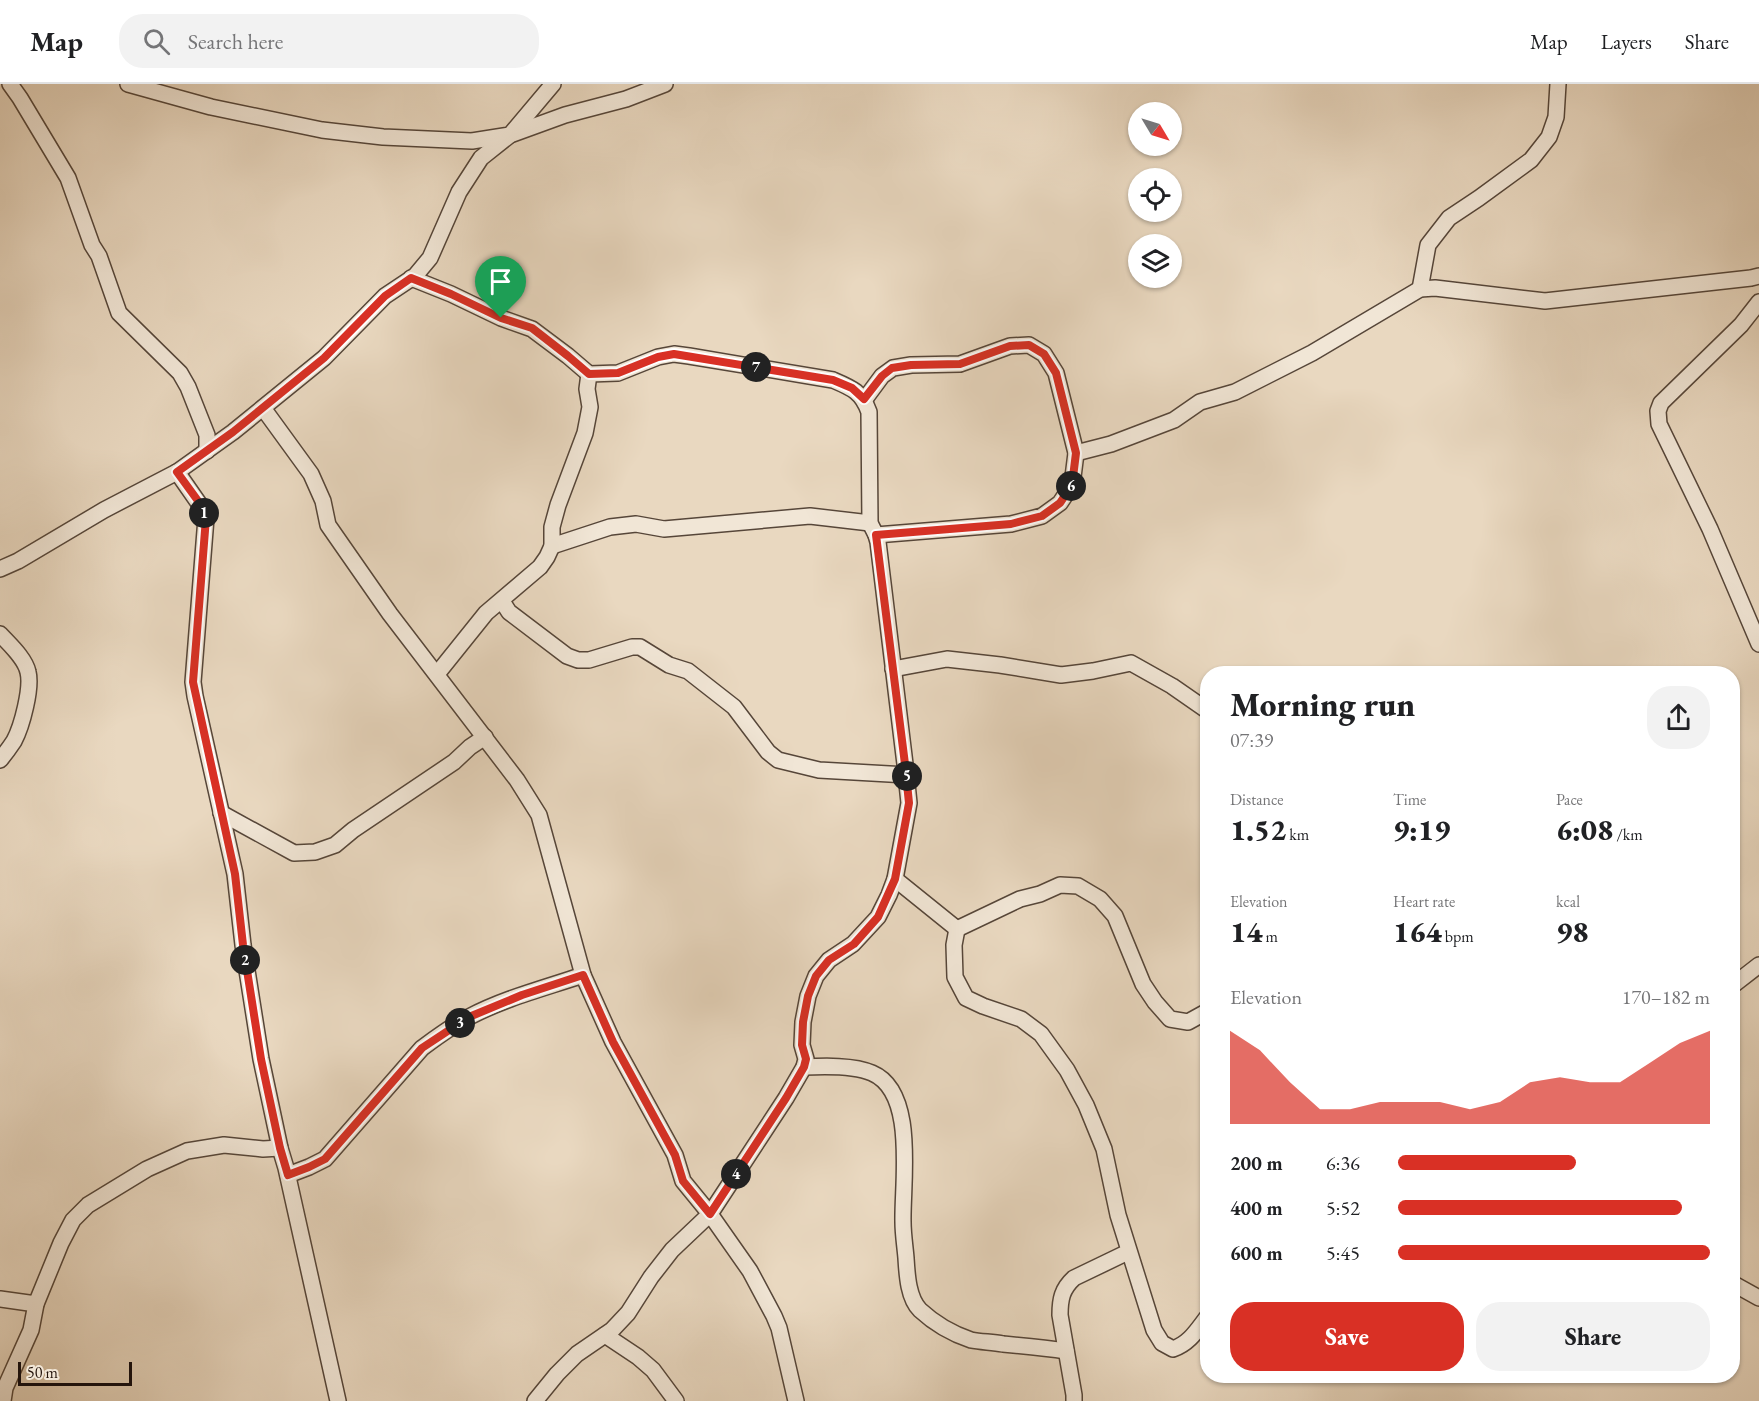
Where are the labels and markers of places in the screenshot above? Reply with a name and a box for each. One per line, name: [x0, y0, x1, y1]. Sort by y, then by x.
pin: [475, 256, 526, 318]
pin: 7: [741, 352, 771, 382]
pin: 6: [1056, 471, 1086, 501]
pin: 1: [189, 498, 219, 528]
pin: 5: [892, 761, 922, 791]
pin: 2: [230, 945, 260, 975]
pin: 3: [445, 1008, 475, 1038]
pin: 4: [721, 1159, 751, 1189]

